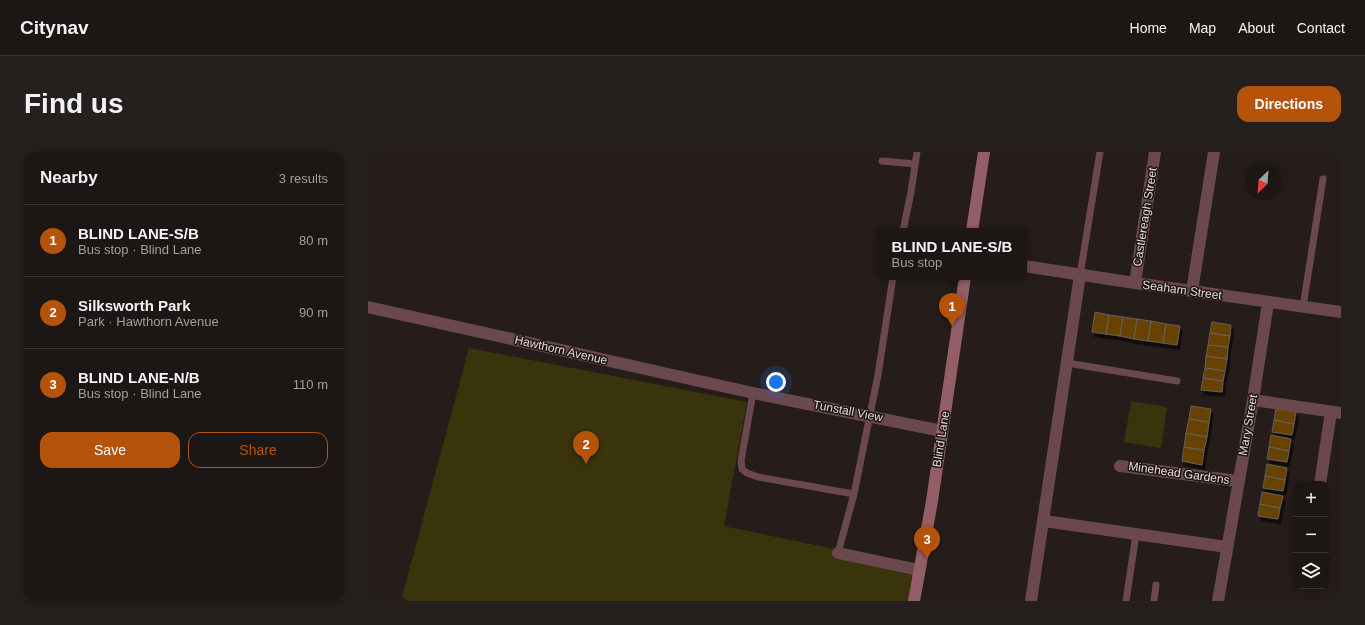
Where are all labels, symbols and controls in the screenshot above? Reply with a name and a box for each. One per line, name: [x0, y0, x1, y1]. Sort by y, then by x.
text: Citynav: [20, 17, 89, 38]
text: Home: [1130, 20, 1167, 36]
text: Map: [1189, 20, 1216, 36]
text: About: [1238, 20, 1275, 36]
text: Contact: [1297, 20, 1345, 36]
button: Directions: [1237, 86, 1341, 122]
text: Find us: [24, 88, 124, 119]
north arrow: [1245, 164, 1281, 200]
street label: Castlereagh Street: [1130, 166, 1160, 268]
text: Nearby: [40, 168, 98, 187]
text: 3 results: [279, 171, 328, 186]
text: BLIND LANE-S/B: [78, 225, 199, 242]
popup: [877, 228, 1027, 280]
text: 1: [49, 233, 57, 248]
text: 80 m: [299, 233, 328, 248]
text: BLIND LANE-S/B: [892, 238, 1012, 255]
text: Bus stop · Blind Lane: [78, 242, 202, 257]
text: Bus stop: [892, 255, 942, 270]
street label: Seaham Street: [1141, 277, 1223, 303]
pin: 1: [939, 293, 965, 326]
text: Silksworth Park: [78, 297, 191, 314]
text: 2: [49, 305, 57, 320]
text: 90 m: [299, 305, 328, 320]
text: Park · Hawthorn Avenue: [78, 314, 219, 329]
street label: Hawthorn Avenue: [513, 333, 609, 368]
text: BLIND LANE-N/B: [78, 369, 200, 386]
your location: [766, 372, 786, 392]
text: 3: [49, 377, 57, 392]
text: 110 m: [293, 377, 328, 392]
text: Bus stop · Blind Lane: [78, 386, 202, 401]
street label: Mary Street: [1236, 393, 1260, 457]
street label: Tunstall View: [812, 397, 884, 425]
street label: Blind Lane: [930, 410, 952, 468]
pin: 2: [573, 431, 599, 464]
button: Save: [40, 432, 180, 468]
button: Share: [188, 432, 328, 468]
street label: Minehead Gardens: [1127, 459, 1231, 487]
map controls: [1293, 481, 1329, 589]
button: +: [1293, 481, 1329, 517]
button: −: [1293, 517, 1329, 553]
pin: 3: [914, 526, 940, 559]
button: layers: [1293, 553, 1329, 589]

